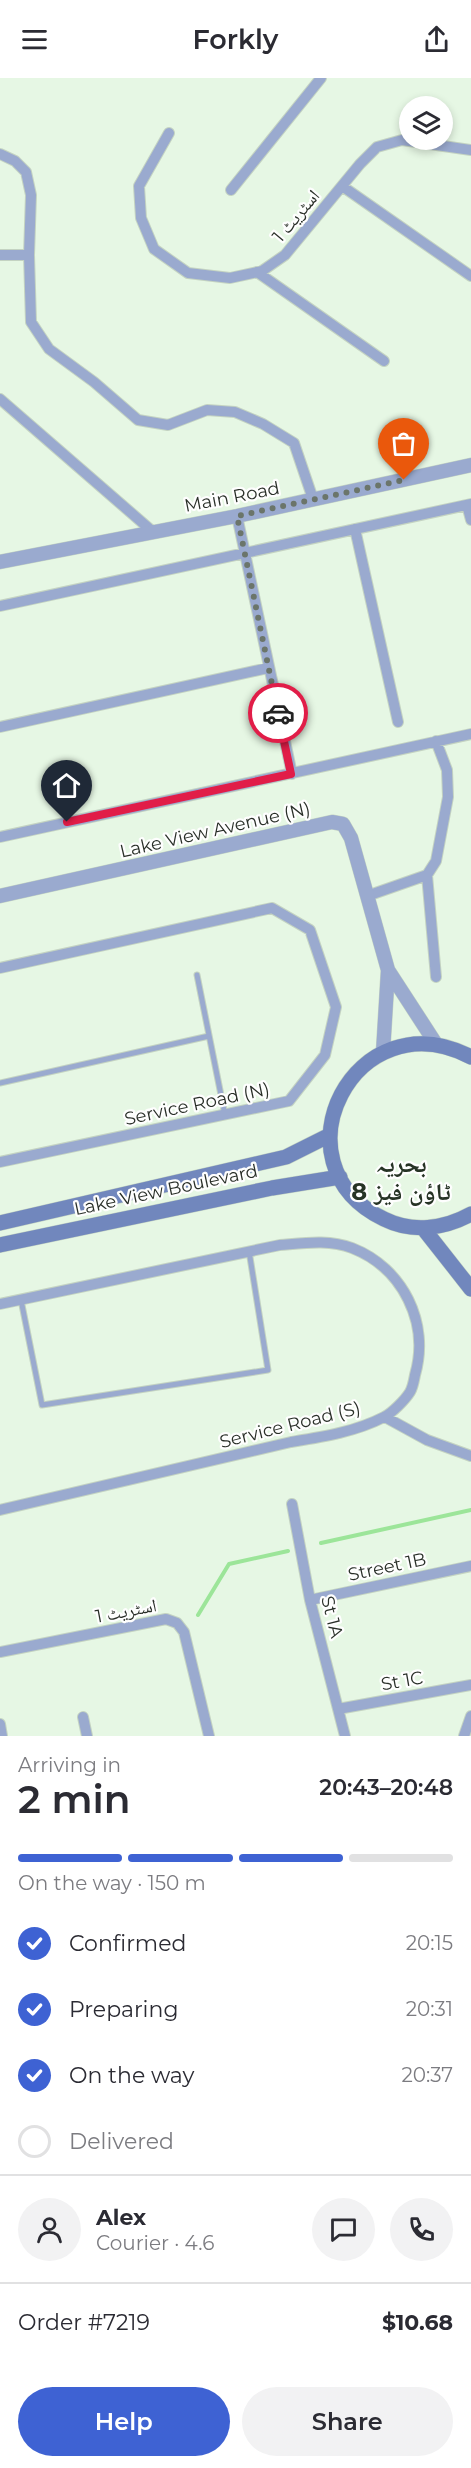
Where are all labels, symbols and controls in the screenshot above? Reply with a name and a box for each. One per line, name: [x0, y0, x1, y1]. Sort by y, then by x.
icon: menu: [18, 23, 51, 56]
text: Forkly: [193, 23, 278, 56]
icon: share: [420, 23, 453, 56]
map controls: [399, 96, 453, 150]
button: layers: [399, 96, 453, 150]
street label: اسٹریٹ 1: [268, 185, 324, 247]
pin: [378, 418, 429, 480]
icon: bag: [387, 427, 420, 460]
street label: Main Road: [182, 477, 282, 517]
courier: [248, 683, 308, 743]
icon: car: [262, 697, 295, 730]
pin: [41, 760, 92, 822]
icon: home: [50, 769, 83, 802]
street label: Lake View Avenue (N): [118, 797, 312, 863]
street label: Service Road (N): [122, 1078, 272, 1130]
district label: بحریہ ٹاؤن فیز 8: [351, 1149, 451, 1206]
street label: Lake View Boulevard: [72, 1160, 260, 1220]
street label: Service Road (S): [217, 1397, 363, 1453]
street label: Street 1B: [346, 1548, 428, 1586]
street label: اسٹریٹ 1: [93, 1594, 159, 1628]
street label: St 1A: [316, 1594, 348, 1640]
street label: St 1C: [379, 1666, 425, 1696]
text: Arriving in: [18, 1753, 121, 1777]
text: 20:43–20:48: [319, 1774, 453, 1801]
text: 2 min: [18, 1775, 131, 1823]
text: On the way · 150 m: [18, 1871, 206, 1895]
icon: check: [18, 1927, 51, 1960]
text: Confirmed: [69, 1930, 186, 1957]
text: 20:15: [406, 1931, 453, 1955]
icon: check: [18, 1993, 51, 2026]
text: Preparing: [69, 1996, 178, 2023]
text: 20:31: [406, 1997, 453, 2021]
icon: check: [18, 2059, 51, 2092]
text: On the way: [69, 2062, 194, 2089]
text: 20:37: [401, 2063, 453, 2087]
text: Delivered: [69, 2128, 174, 2155]
button: person: [18, 2198, 81, 2261]
button: chat: [312, 2198, 375, 2261]
button: phone: [390, 2198, 453, 2261]
text: Alex: [96, 2204, 146, 2231]
text: Courier · 4.6: [96, 2231, 214, 2255]
text: Order #7219: [18, 2309, 150, 2336]
text: $10.68: [382, 2309, 453, 2336]
button: Help: [18, 2387, 230, 2456]
button: Share: [242, 2387, 453, 2456]

